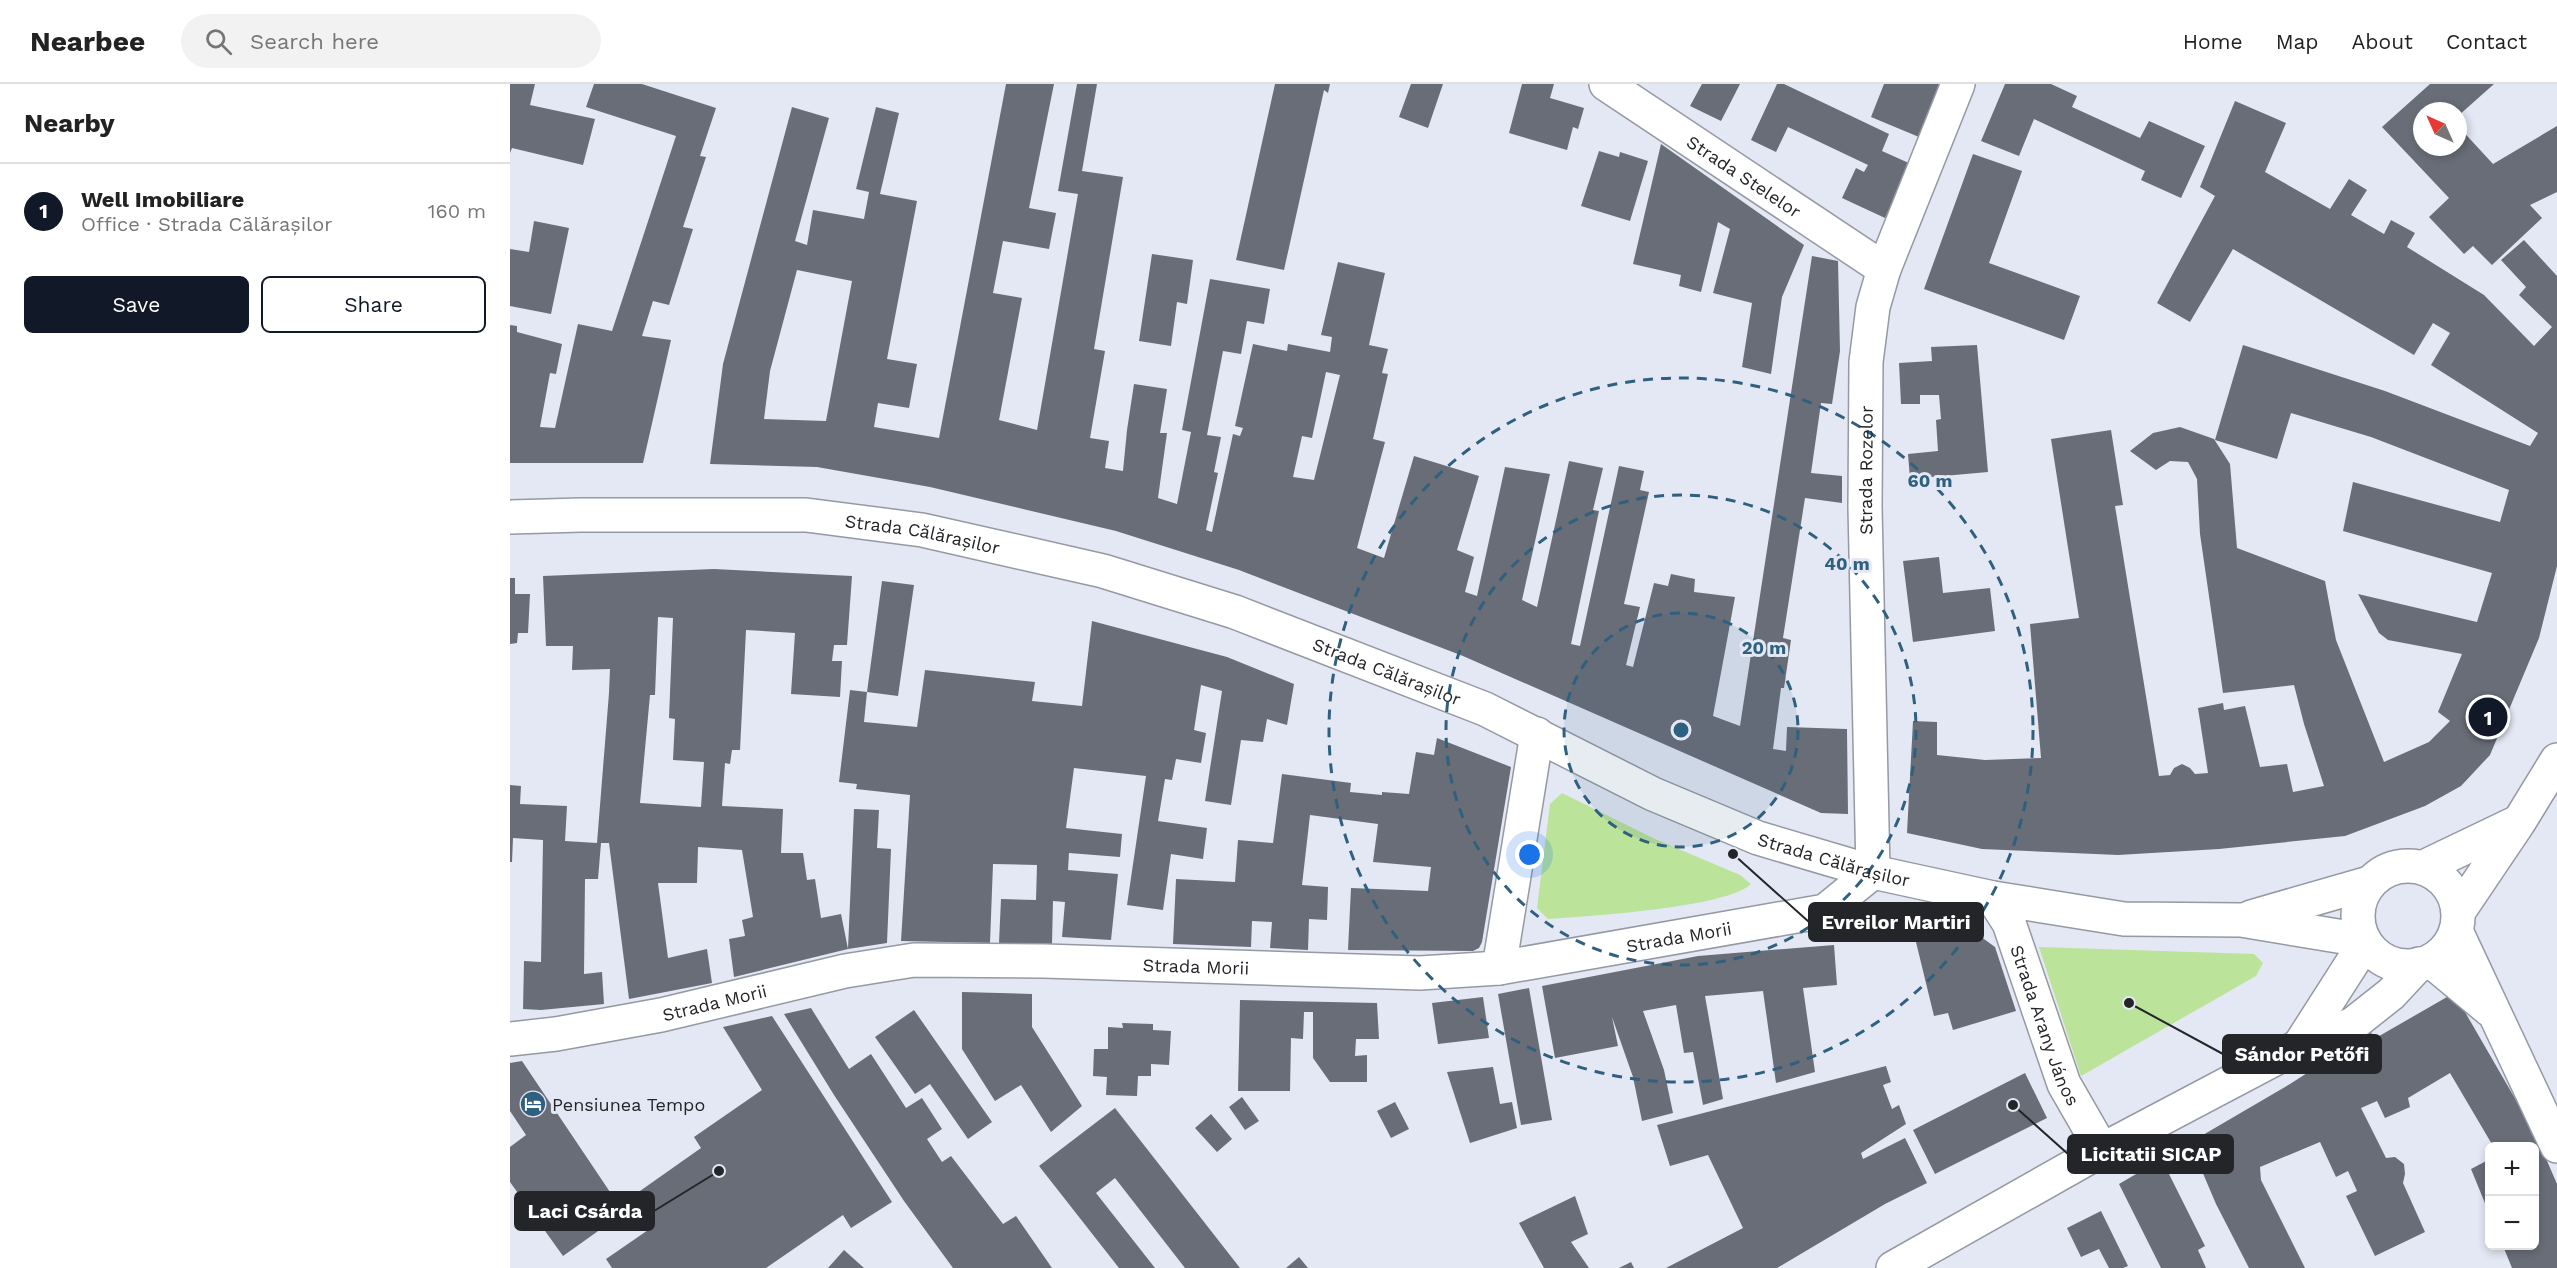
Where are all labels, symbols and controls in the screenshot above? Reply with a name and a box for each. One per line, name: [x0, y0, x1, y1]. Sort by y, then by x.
search box: [181, 14, 601, 68]
text: Nearbee: [30, 25, 145, 58]
icon: search: [202, 25, 235, 58]
text: Search here: [250, 29, 379, 54]
text: Home: [2183, 29, 2243, 54]
text: Map: [2276, 29, 2319, 54]
text: About: [2352, 29, 2413, 54]
text: Contact: [2446, 29, 2527, 54]
north arrow: [2413, 102, 2467, 156]
text: Nearby: [24, 108, 115, 138]
street label: Strada Stelelor: [1683, 130, 1805, 221]
text: Well Imobiliare: [81, 187, 244, 212]
text: 1: [39, 199, 48, 223]
text: 160 m: [428, 199, 486, 223]
text: Office · Strada Călărașilor: [81, 212, 332, 236]
button: Save: [24, 276, 249, 333]
button: Share: [261, 276, 486, 333]
street label: Strada Rozelor: [1854, 405, 1876, 535]
text: 60 m: [1908, 470, 1952, 491]
street label: Strada Călărașilor: [844, 510, 1002, 558]
text: 40 m: [1824, 553, 1870, 574]
street label: Strada Călărașilor: [1310, 633, 1464, 709]
text: 20 m: [1742, 637, 1786, 658]
pin: 1: [2468, 694, 2508, 740]
centre of rings: [1671, 720, 1691, 740]
street label: Strada Călărașilor: [1755, 828, 1912, 890]
your location: [1515, 840, 1544, 869]
callout: Evreilor Martiri: [1809, 903, 1983, 941]
text: Evreilor Martiri: [1821, 910, 1971, 934]
street label: Strada Morii: [1625, 917, 1733, 956]
street label: Strada Arany János: [2007, 942, 2084, 1109]
street label: Strada Morii: [1142, 954, 1249, 978]
street label: Strada Morii: [660, 980, 769, 1025]
callout: Sándor Petőfi: [2223, 1035, 2381, 1073]
text: Sándor Petőfi: [2235, 1042, 2369, 1066]
hotel icon: Pensiunea Tempo: [518, 1089, 548, 1119]
place label: Pensiunea Tempo: [552, 1094, 705, 1115]
callout: Licitatii SICAP: [2068, 1135, 2233, 1173]
text: Licitatii SICAP: [2081, 1142, 2222, 1166]
map controls: [2485, 1142, 2539, 1250]
button: +: [2485, 1142, 2539, 1196]
callout: Laci Csárda: [515, 1192, 654, 1230]
button: −: [2485, 1196, 2539, 1250]
text: Laci Csárda: [528, 1199, 643, 1223]

